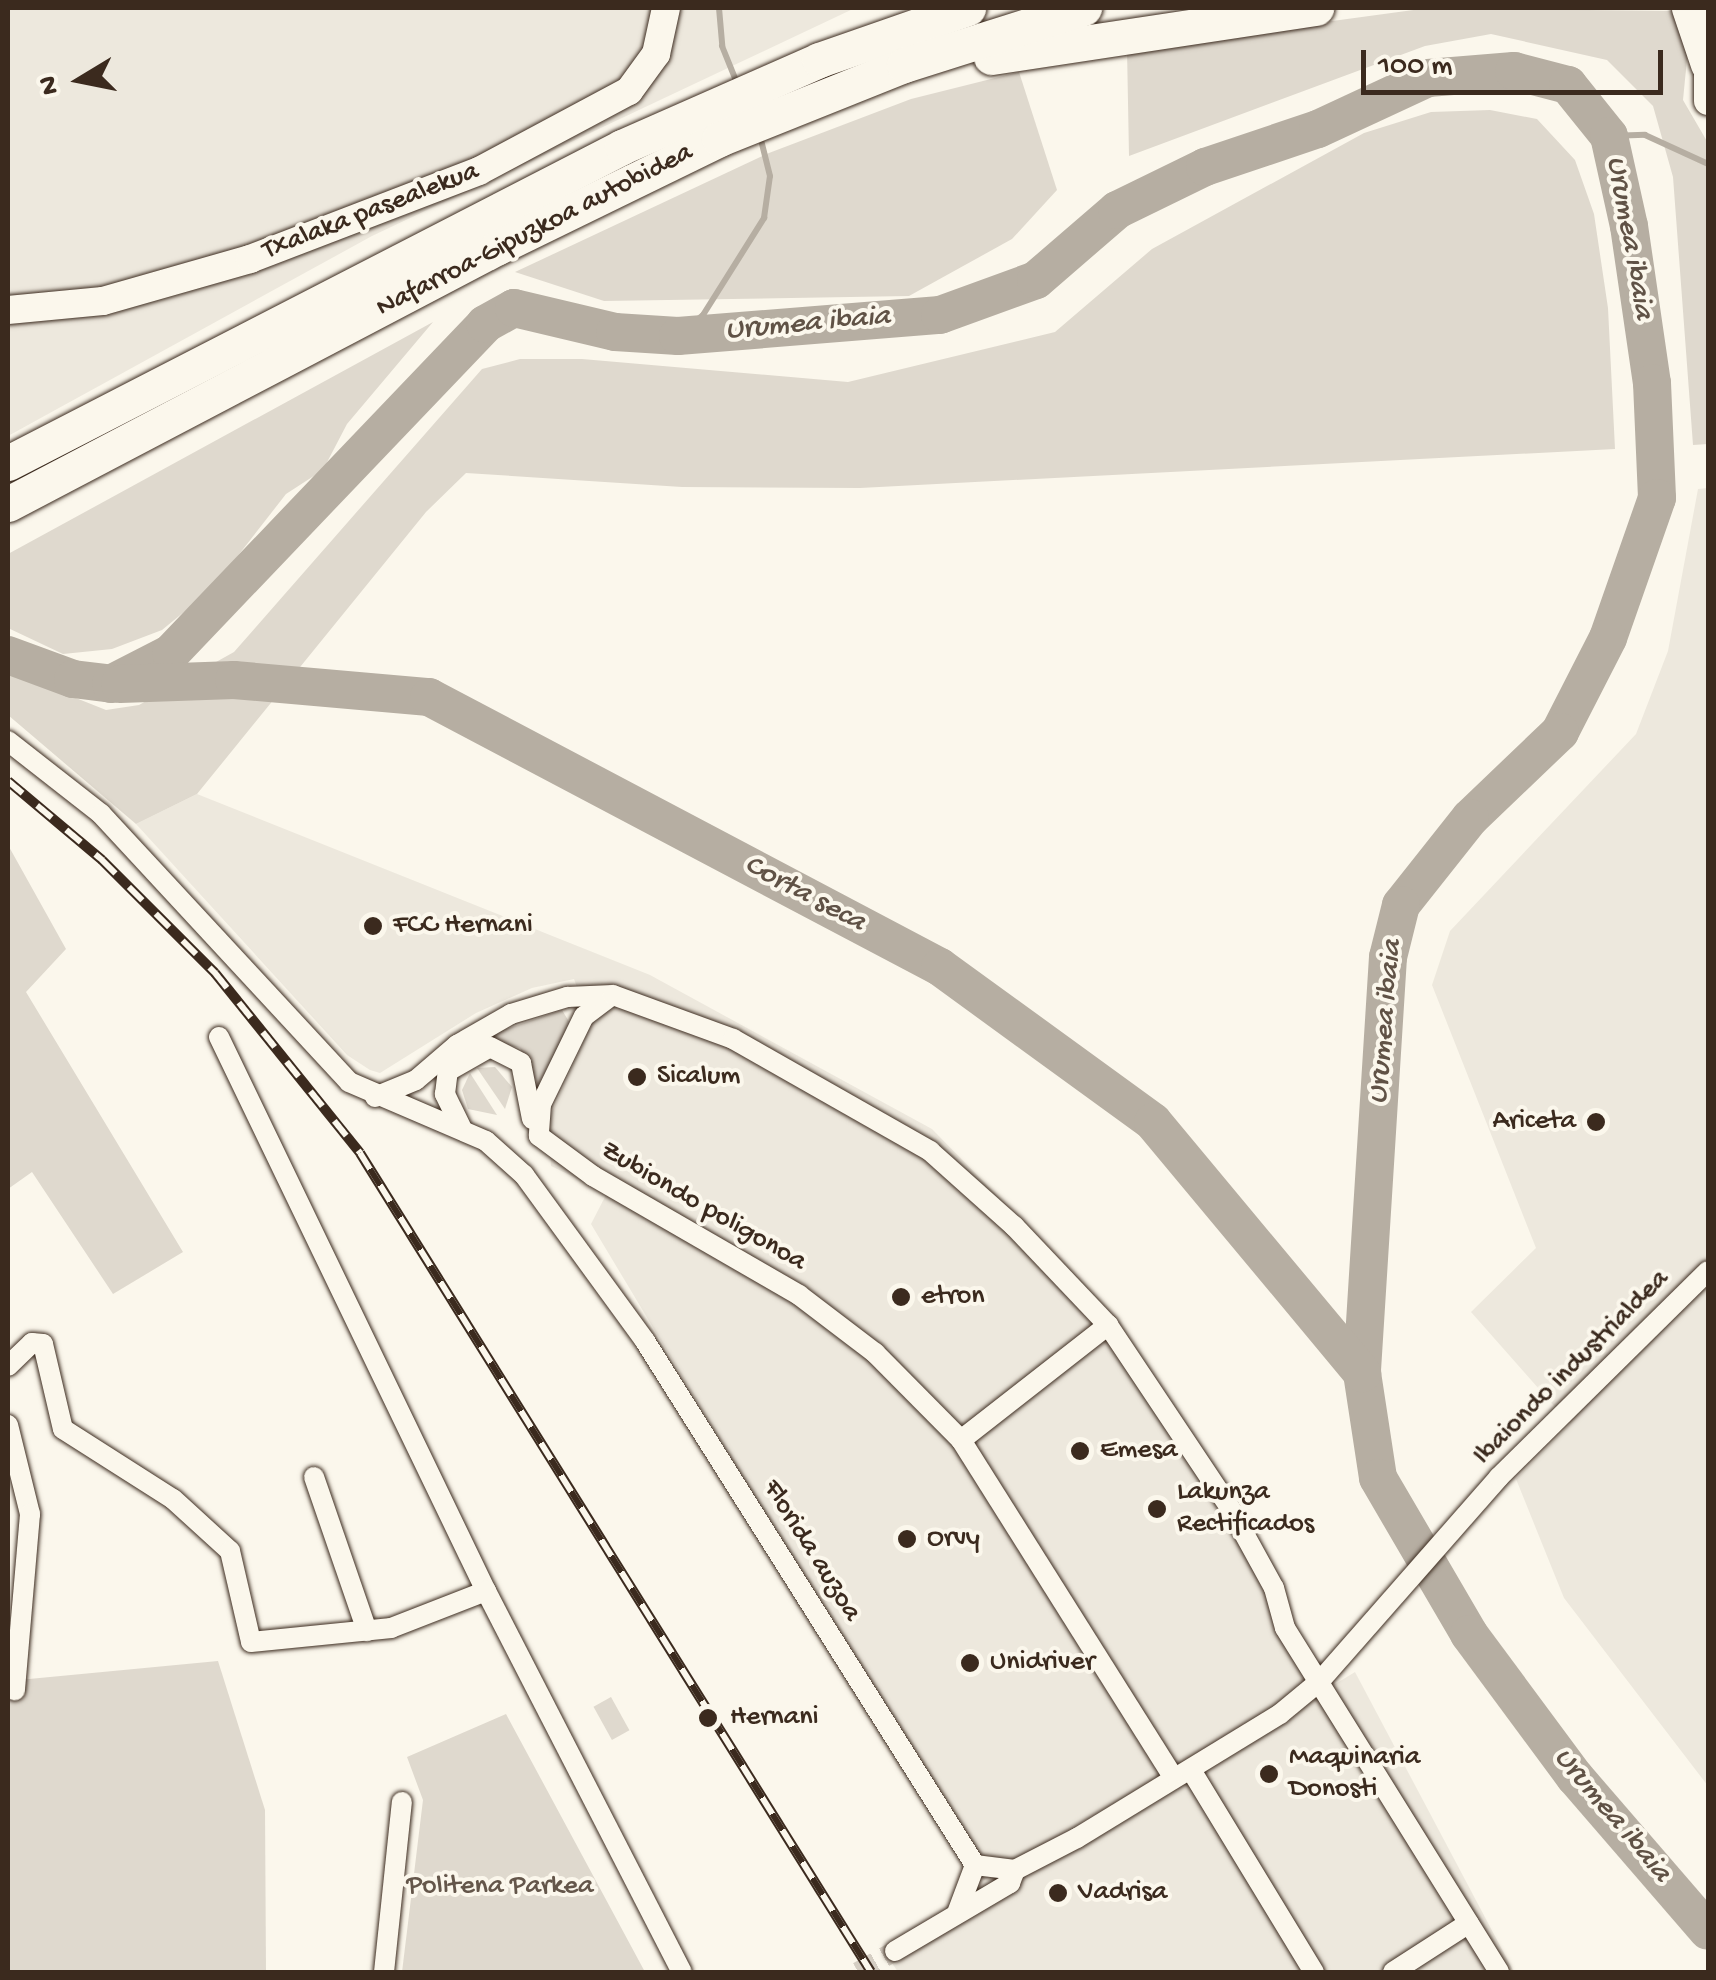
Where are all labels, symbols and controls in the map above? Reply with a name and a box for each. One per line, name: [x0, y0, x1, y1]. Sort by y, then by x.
north arrow: [30, 30, 130, 130]
scale bar: [1366, 30, 1668, 92]
text: 100 m: [1378, 50, 1453, 85]
text: N: [32, 73, 68, 97]
street label: Nafarroa-Gipuzkoa autobidea: [371, 136, 699, 326]
water label: Urumea ibaia: [1596, 154, 1660, 322]
street label: Txalaka pasealekua: [258, 155, 484, 269]
water label: Urumea ibaia: [724, 300, 892, 350]
water label: Corta seca: [737, 848, 871, 942]
place label: FCC Hernani: [393, 909, 533, 943]
marker: FCC Hernani: [362, 915, 384, 937]
water label: Urumea ibaia: [1362, 938, 1412, 1106]
place label: Sicalum: [657, 1060, 740, 1094]
marker: Sicalum: [626, 1066, 648, 1088]
place label: Ariceta: [1493, 1105, 1576, 1139]
marker: Ariceta: [1585, 1111, 1607, 1133]
street label: Zubiondo poligonoa: [594, 1134, 812, 1280]
street label: Ibaiondo industrialdea: [1467, 1263, 1677, 1473]
place label: etron: [921, 1280, 985, 1314]
marker: etron: [890, 1286, 912, 1308]
place label: Emesa: [1100, 1434, 1178, 1468]
marker: Emesa: [1069, 1440, 1091, 1462]
street label: Florida auzoa: [754, 1474, 868, 1628]
place label: Lakunza Rectificados: [1177, 1476, 1314, 1542]
marker: Lakunza Rectificados: [1146, 1498, 1168, 1520]
place label: Orvy: [927, 1522, 980, 1556]
marker: Orvy: [896, 1528, 918, 1550]
place label: Unidriver: [990, 1646, 1095, 1680]
marker: Unidriver: [959, 1652, 981, 1674]
place label: Hernani: [730, 1701, 819, 1735]
marker: Hernani: [695, 1705, 721, 1731]
place label: Maquinaria Donosti: [1289, 1741, 1420, 1807]
water label: Urumea ibaia: [1544, 1741, 1678, 1891]
marker: Maquinaria Donosti: [1258, 1763, 1280, 1785]
park label: Politena Parkea: [407, 1870, 593, 1904]
place label: Vadrisa: [1078, 1876, 1167, 1910]
marker: Vadrisa: [1047, 1882, 1069, 1904]

